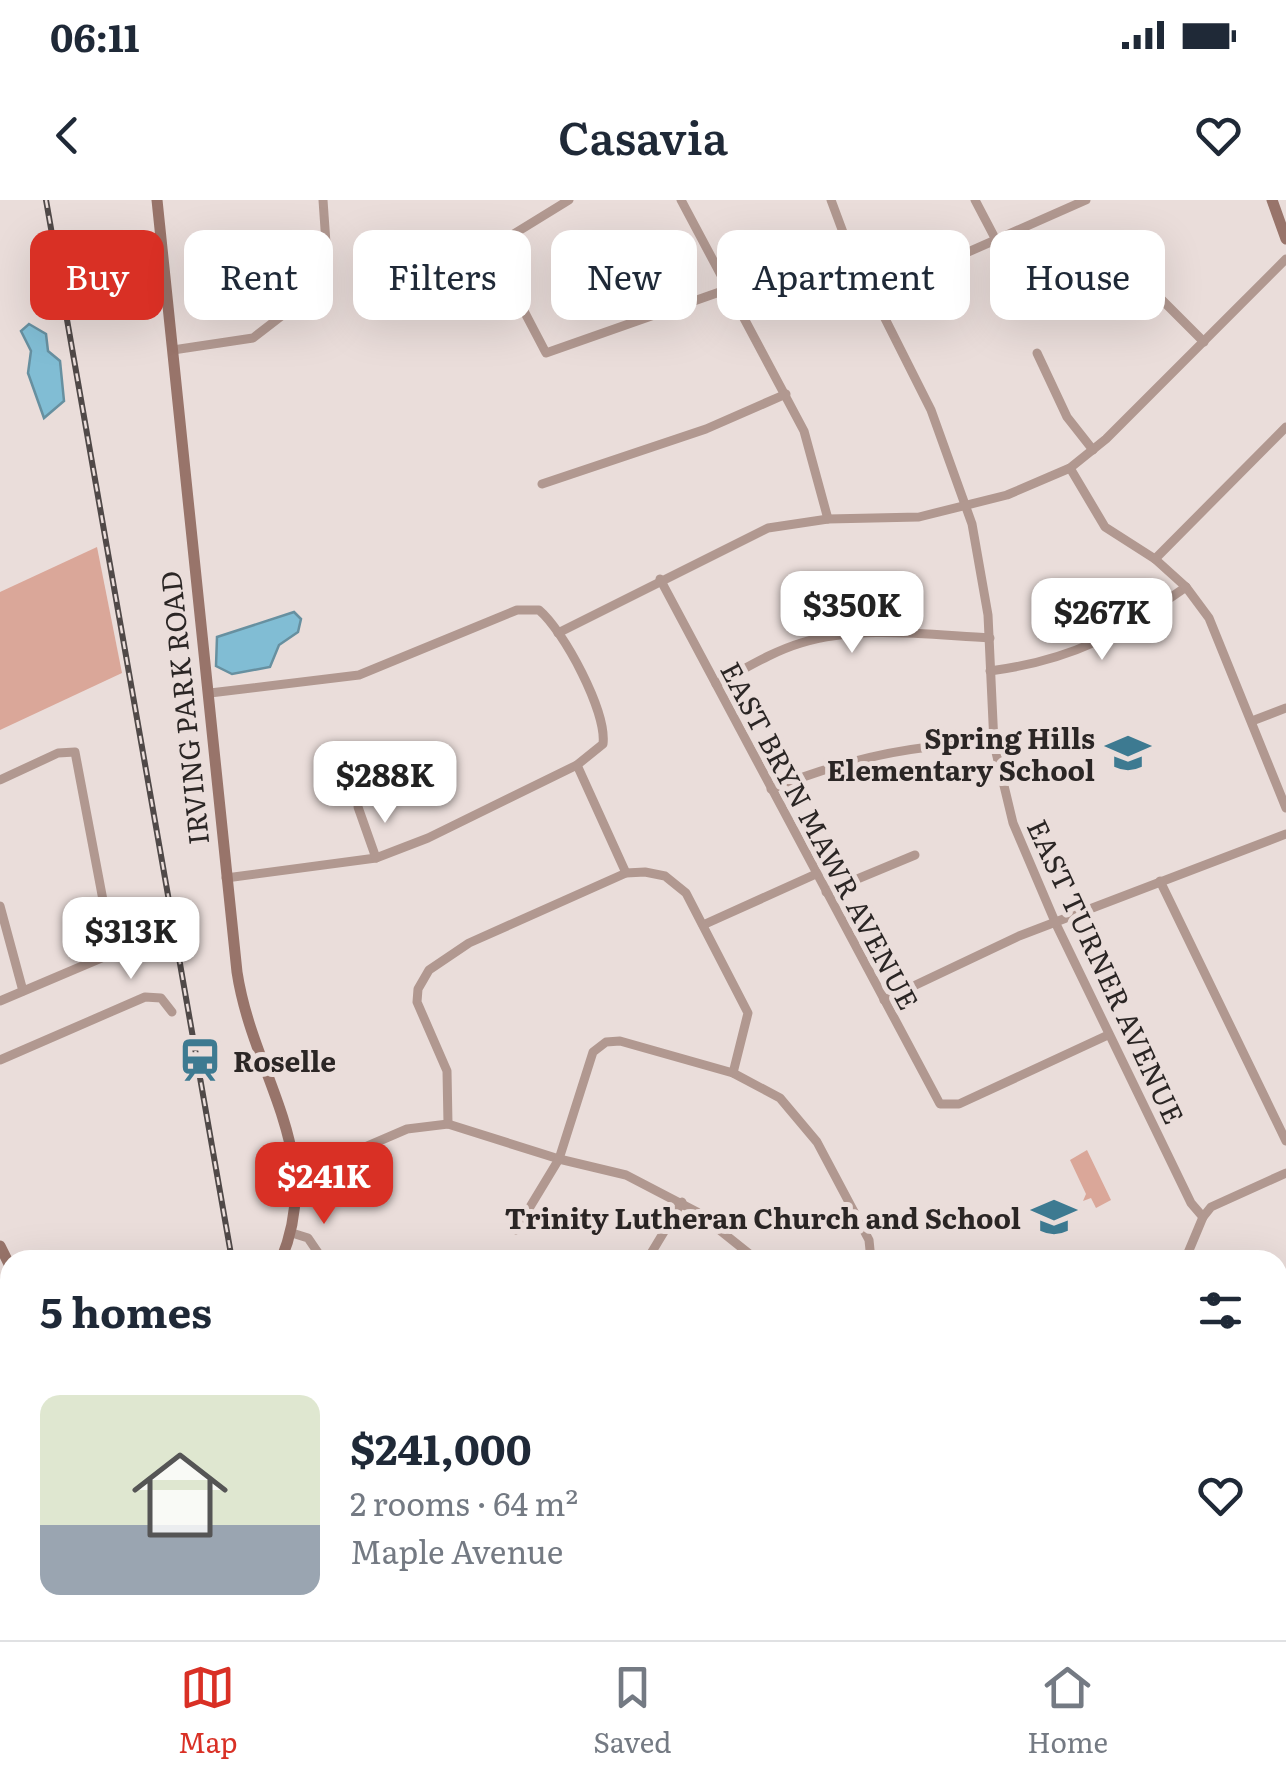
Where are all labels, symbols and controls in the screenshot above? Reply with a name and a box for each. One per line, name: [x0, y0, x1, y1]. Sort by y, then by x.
text: 06:11: [50, 7, 140, 64]
text: Casavia: [558, 102, 728, 169]
icon: back: [40, 108, 95, 163]
icon: heart: [1191, 108, 1246, 163]
chip: Buy: [30, 230, 164, 320]
chip: Rent: [184, 230, 333, 320]
chip: Filters: [353, 230, 531, 320]
chip: New: [551, 230, 697, 320]
chip: Apartment: [717, 230, 970, 320]
chip: House: [990, 230, 1165, 320]
street label: IRVING PARK ROAD: [148, 569, 218, 847]
pin: $350K: [782, 571, 922, 656]
pin: $267K: [1032, 578, 1172, 663]
text: $350K: [803, 579, 901, 627]
text: $267K: [1053, 586, 1151, 634]
street label: EAST BRYN MAWR AVENUE: [711, 654, 931, 1016]
place label: Spring Hills Elementary School: [827, 716, 1095, 790]
school or university icon: Spring Hills Elementary School: [1104, 729, 1152, 777]
pin: $288K: [315, 741, 455, 826]
text: $288K: [335, 749, 435, 797]
street label: EAST TURNER AVENUE: [1018, 812, 1196, 1130]
pin: $313K: [61, 897, 201, 982]
text: $313K: [84, 905, 178, 953]
station icon: Roselle: [176, 1036, 224, 1084]
place label: Roselle: [233, 1039, 336, 1081]
pin: $241K: [254, 1142, 394, 1227]
text: $241K: [277, 1150, 371, 1198]
school or university icon: Trinity Lutheran Church and School: [1030, 1193, 1078, 1241]
place label: Trinity Lutheran Church and School: [505, 1196, 1021, 1238]
text: 5 homes: [40, 1279, 212, 1341]
icon: filters: [1193, 1283, 1248, 1338]
text: $241,000: [350, 1416, 532, 1478]
icon: home: [120, 1435, 240, 1555]
icon: heart: [1193, 1468, 1248, 1523]
text: 2 rooms · 64 m²: [350, 1478, 578, 1526]
text: Maple Avenue: [350, 1526, 563, 1574]
tab: Map: [178, 1660, 238, 1762]
tab: Saved: [593, 1660, 671, 1762]
tab: Home: [1027, 1660, 1108, 1762]

